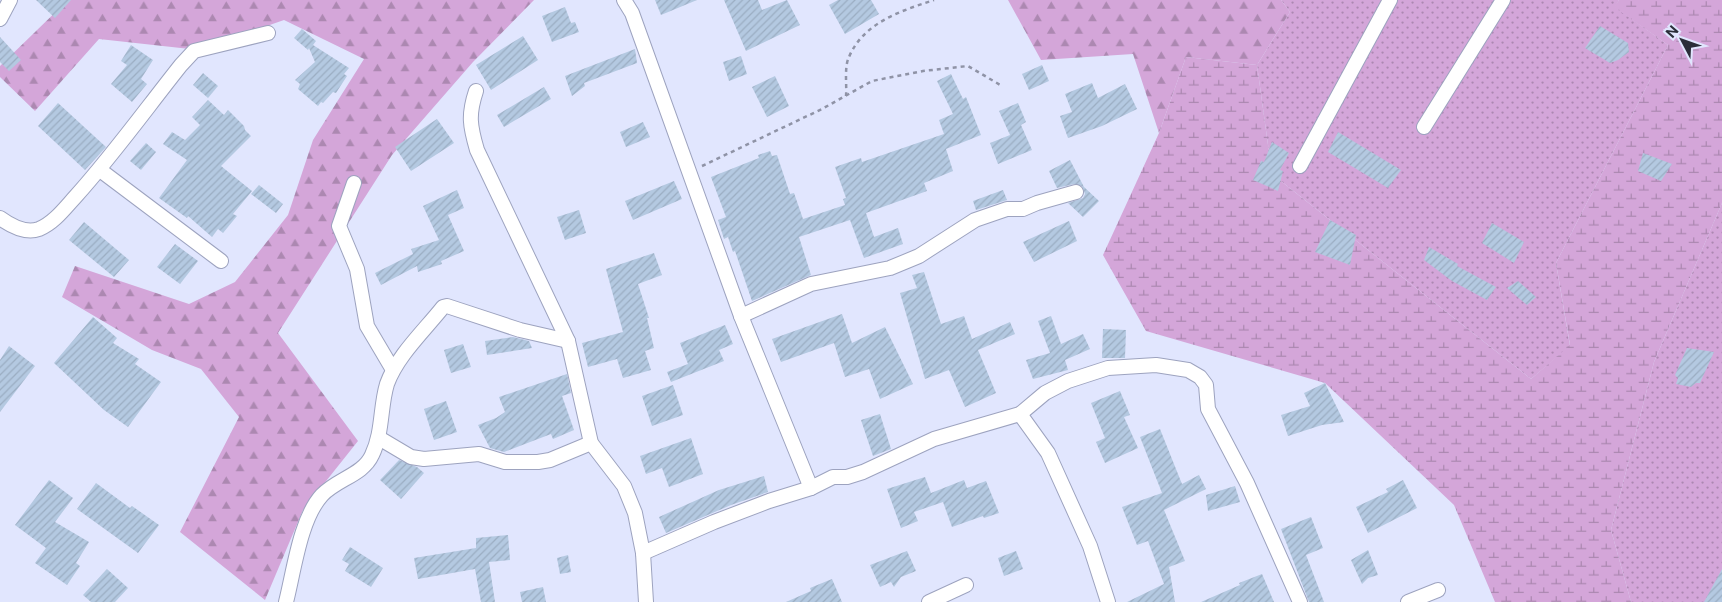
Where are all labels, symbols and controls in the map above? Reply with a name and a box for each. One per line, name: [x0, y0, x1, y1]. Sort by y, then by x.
north arrow: [1657, 15, 1707, 65]
text: N: [1663, 22, 1682, 41]

